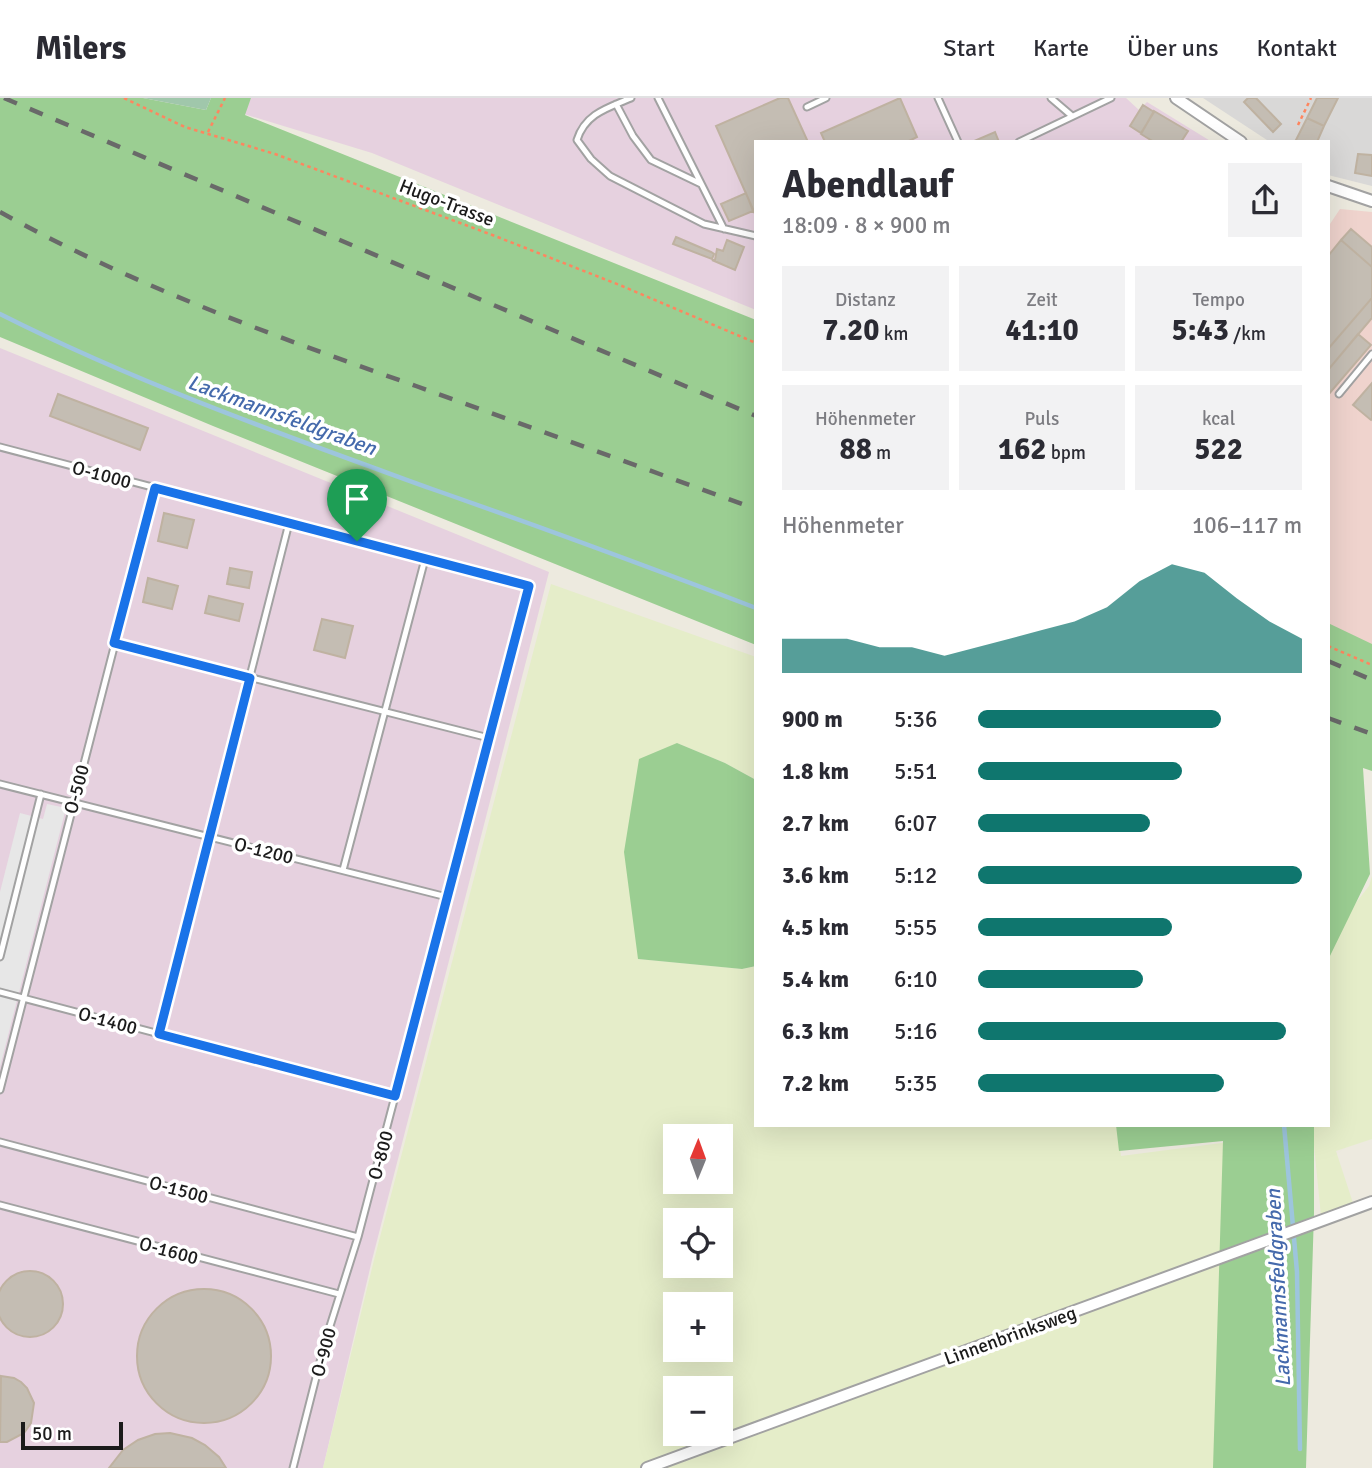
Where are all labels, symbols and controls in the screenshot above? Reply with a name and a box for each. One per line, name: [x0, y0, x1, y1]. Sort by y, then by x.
text: Milers: [35, 28, 126, 69]
text: Start: [943, 33, 995, 63]
text: Karte: [1033, 33, 1089, 63]
text: Über uns: [1127, 33, 1219, 63]
text: Kontakt: [1257, 33, 1337, 63]
text: Abendlauf: [782, 161, 953, 208]
button: share: [1228, 163, 1302, 237]
street label: Hugo-Trasse: [396, 174, 498, 232]
text: 18:09 · 8 × 900 m: [782, 211, 951, 240]
text: Distanz: [835, 288, 896, 312]
text: Zeit: [1026, 288, 1058, 312]
text: Tempo: [1192, 288, 1245, 312]
text: 7.20: [822, 312, 880, 349]
text: 41:10: [1005, 312, 1079, 349]
text: 5:43: [1172, 312, 1229, 349]
text: km: [880, 322, 908, 346]
text: /km: [1229, 322, 1266, 346]
water label: Lackmannsfeldgraben: [184, 369, 380, 461]
text: Höhenmeter: [815, 407, 916, 431]
text: Puls: [1025, 407, 1059, 431]
text: kcal: [1202, 407, 1235, 431]
text: 88: [839, 431, 872, 468]
text: 162: [998, 431, 1047, 468]
text: 522: [1194, 431, 1243, 468]
text: m: [872, 441, 891, 465]
text: bpm: [1047, 441, 1086, 465]
street label: O-1000: [70, 456, 134, 494]
pin: [327, 469, 387, 541]
icon: arrive: [338, 480, 376, 518]
text: Höhenmeter: [782, 511, 904, 540]
text: 106–117 m: [1192, 511, 1302, 540]
text: 900 m: [782, 705, 843, 734]
text: 5:36: [894, 705, 937, 734]
text: 1.8 km: [782, 757, 849, 786]
text: 5:51: [894, 757, 937, 786]
street label: O-500: [59, 762, 95, 816]
text: 2.7 km: [782, 809, 849, 838]
text: 6:07: [894, 809, 937, 838]
street label: O-1200: [232, 832, 296, 870]
text: 3.6 km: [782, 861, 849, 890]
text: 5:12: [894, 861, 937, 890]
text: 4.5 km: [782, 913, 849, 942]
text: 5:55: [894, 913, 937, 942]
text: 5.4 km: [782, 965, 849, 994]
text: 6:10: [894, 965, 937, 994]
street label: O-1400: [76, 1002, 140, 1040]
text: 6.3 km: [782, 1017, 849, 1046]
text: 5:16: [894, 1017, 937, 1046]
text: 7.2 km: [782, 1069, 849, 1098]
text: 5:35: [894, 1069, 937, 1098]
north arrow: [663, 1124, 733, 1194]
map controls: [663, 1124, 733, 1446]
street label: O-800: [363, 1128, 399, 1182]
street label: O-1500: [147, 1171, 211, 1209]
water label: Lackmannsfeldgraben: [1260, 1188, 1296, 1388]
button: locate: [663, 1208, 733, 1278]
street label: O-1600: [137, 1232, 201, 1270]
button: +: [663, 1292, 733, 1362]
street label: Linnenbrinksweg: [941, 1301, 1080, 1371]
street label: O-900: [306, 1325, 342, 1379]
button: −: [663, 1376, 733, 1446]
scale bar: [21, 1419, 122, 1451]
text: 50 m: [32, 1422, 72, 1446]

